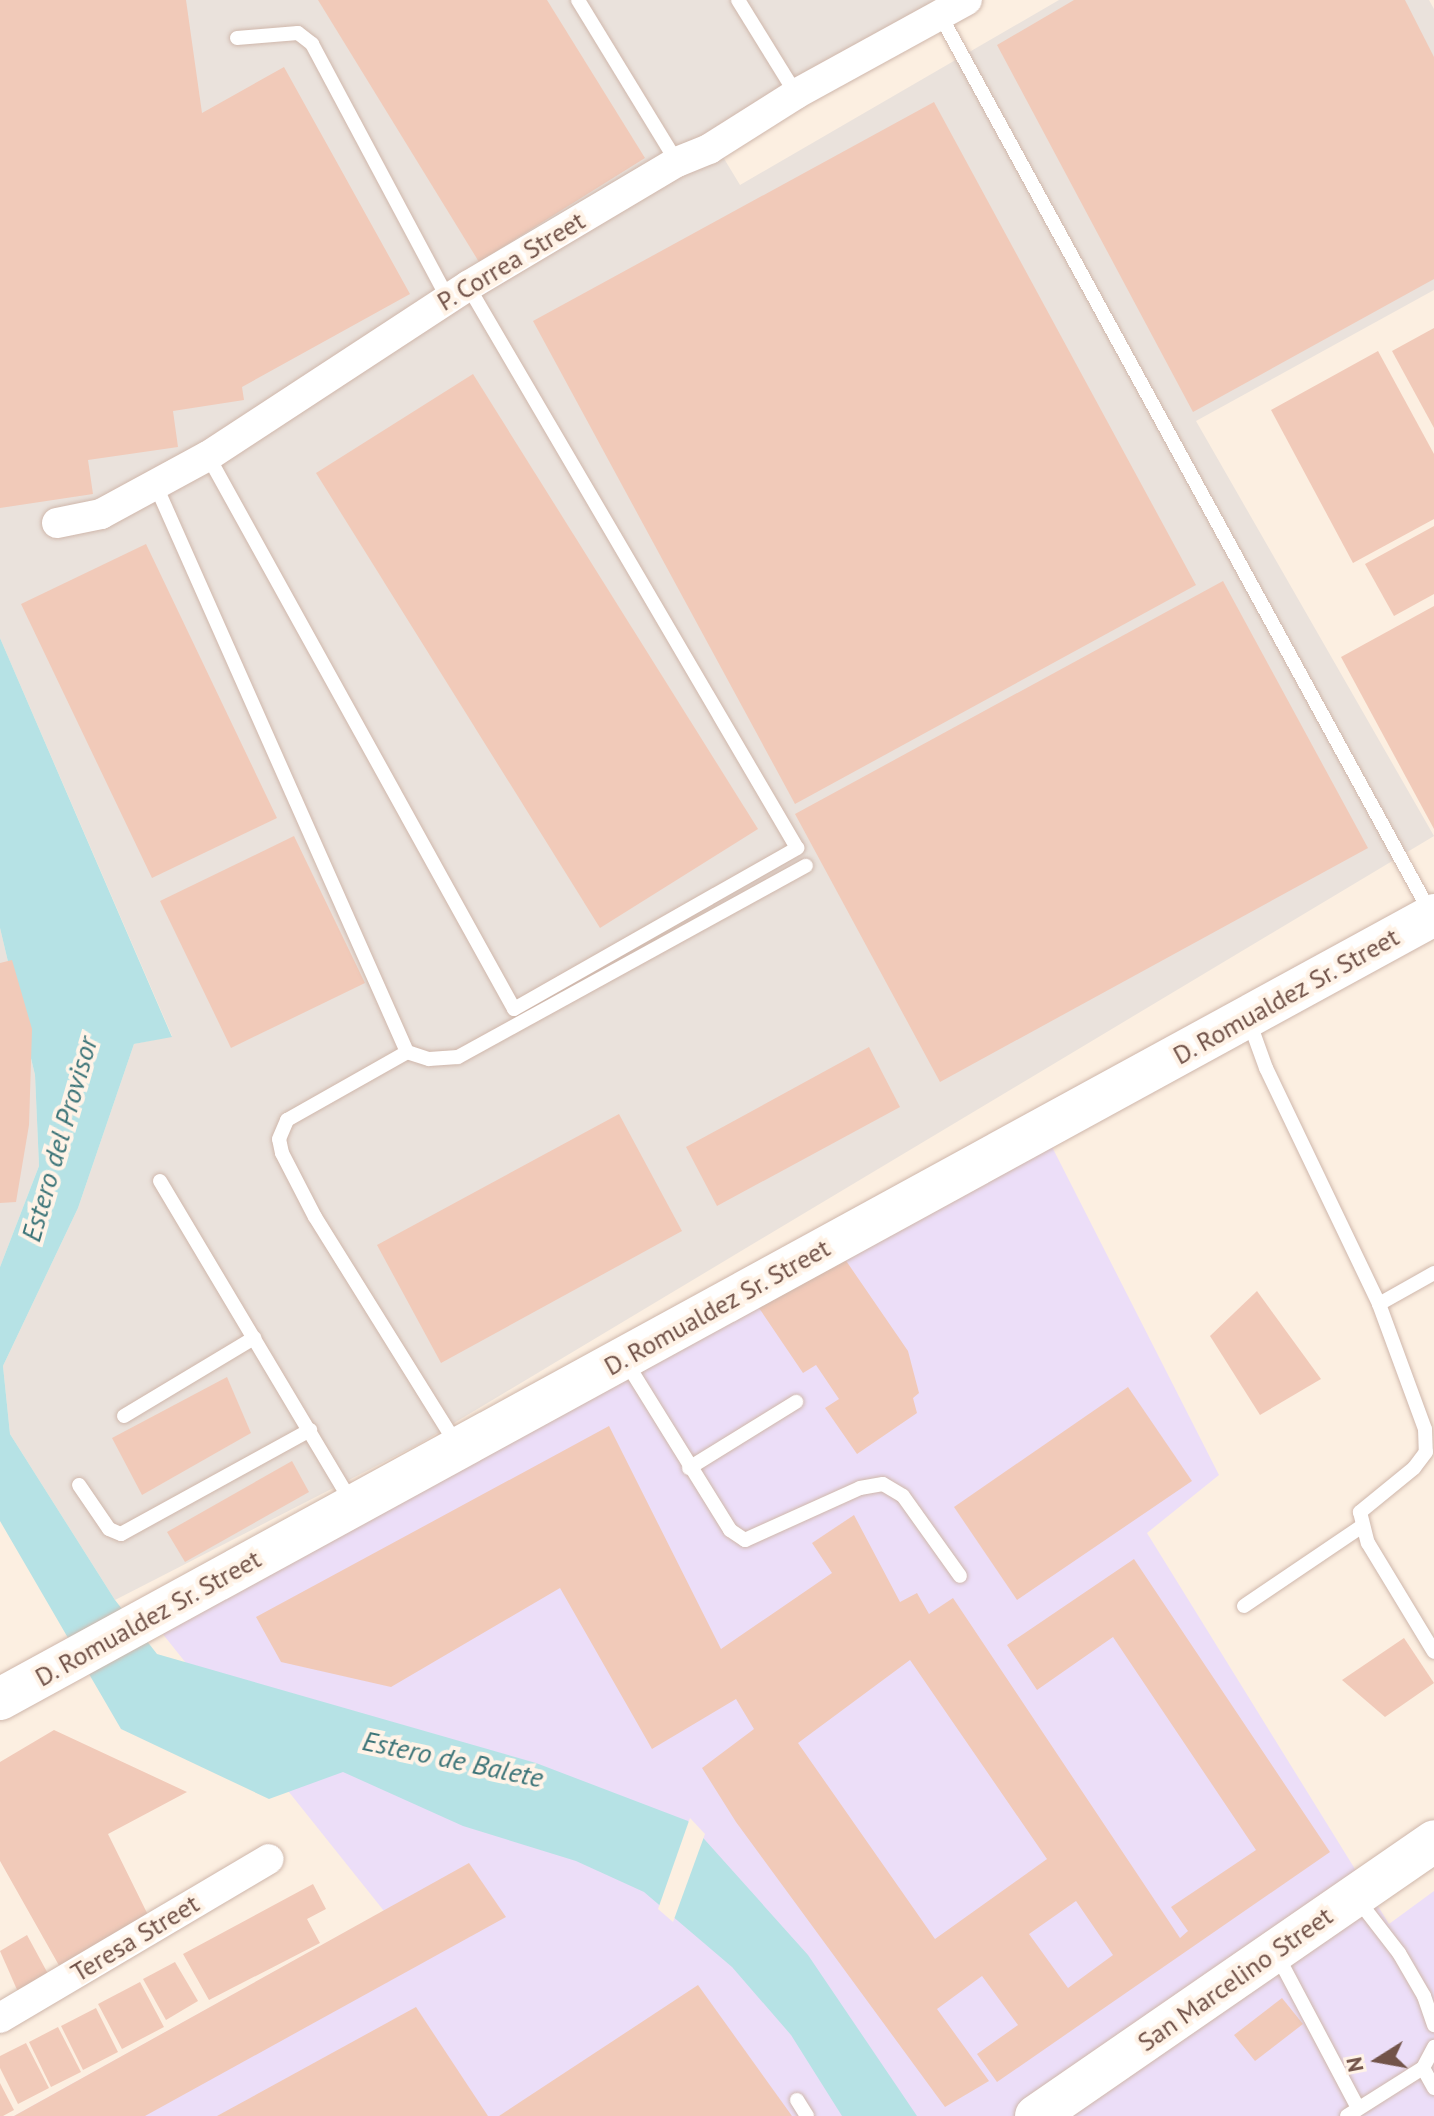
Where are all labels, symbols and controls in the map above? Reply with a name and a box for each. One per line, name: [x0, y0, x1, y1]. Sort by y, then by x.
street label: P. Correa Street: [431, 204, 591, 318]
street label: D. Romualdez Sr. Street: [1166, 920, 1406, 1072]
water label: Estero del Provisor: [14, 1033, 104, 1245]
street label: D. Romualdez Sr. Street: [597, 1231, 837, 1383]
street label: D. Romualdez Sr. Street: [28, 1542, 268, 1694]
water label: Estero de Balete: [360, 1723, 546, 1795]
street label: Teresa Street: [65, 1888, 205, 1988]
street label: San Marcelino Street: [1132, 1900, 1338, 2058]
north arrow: [1338, 2020, 1418, 2100]
text: N: [1339, 2055, 1370, 2074]

